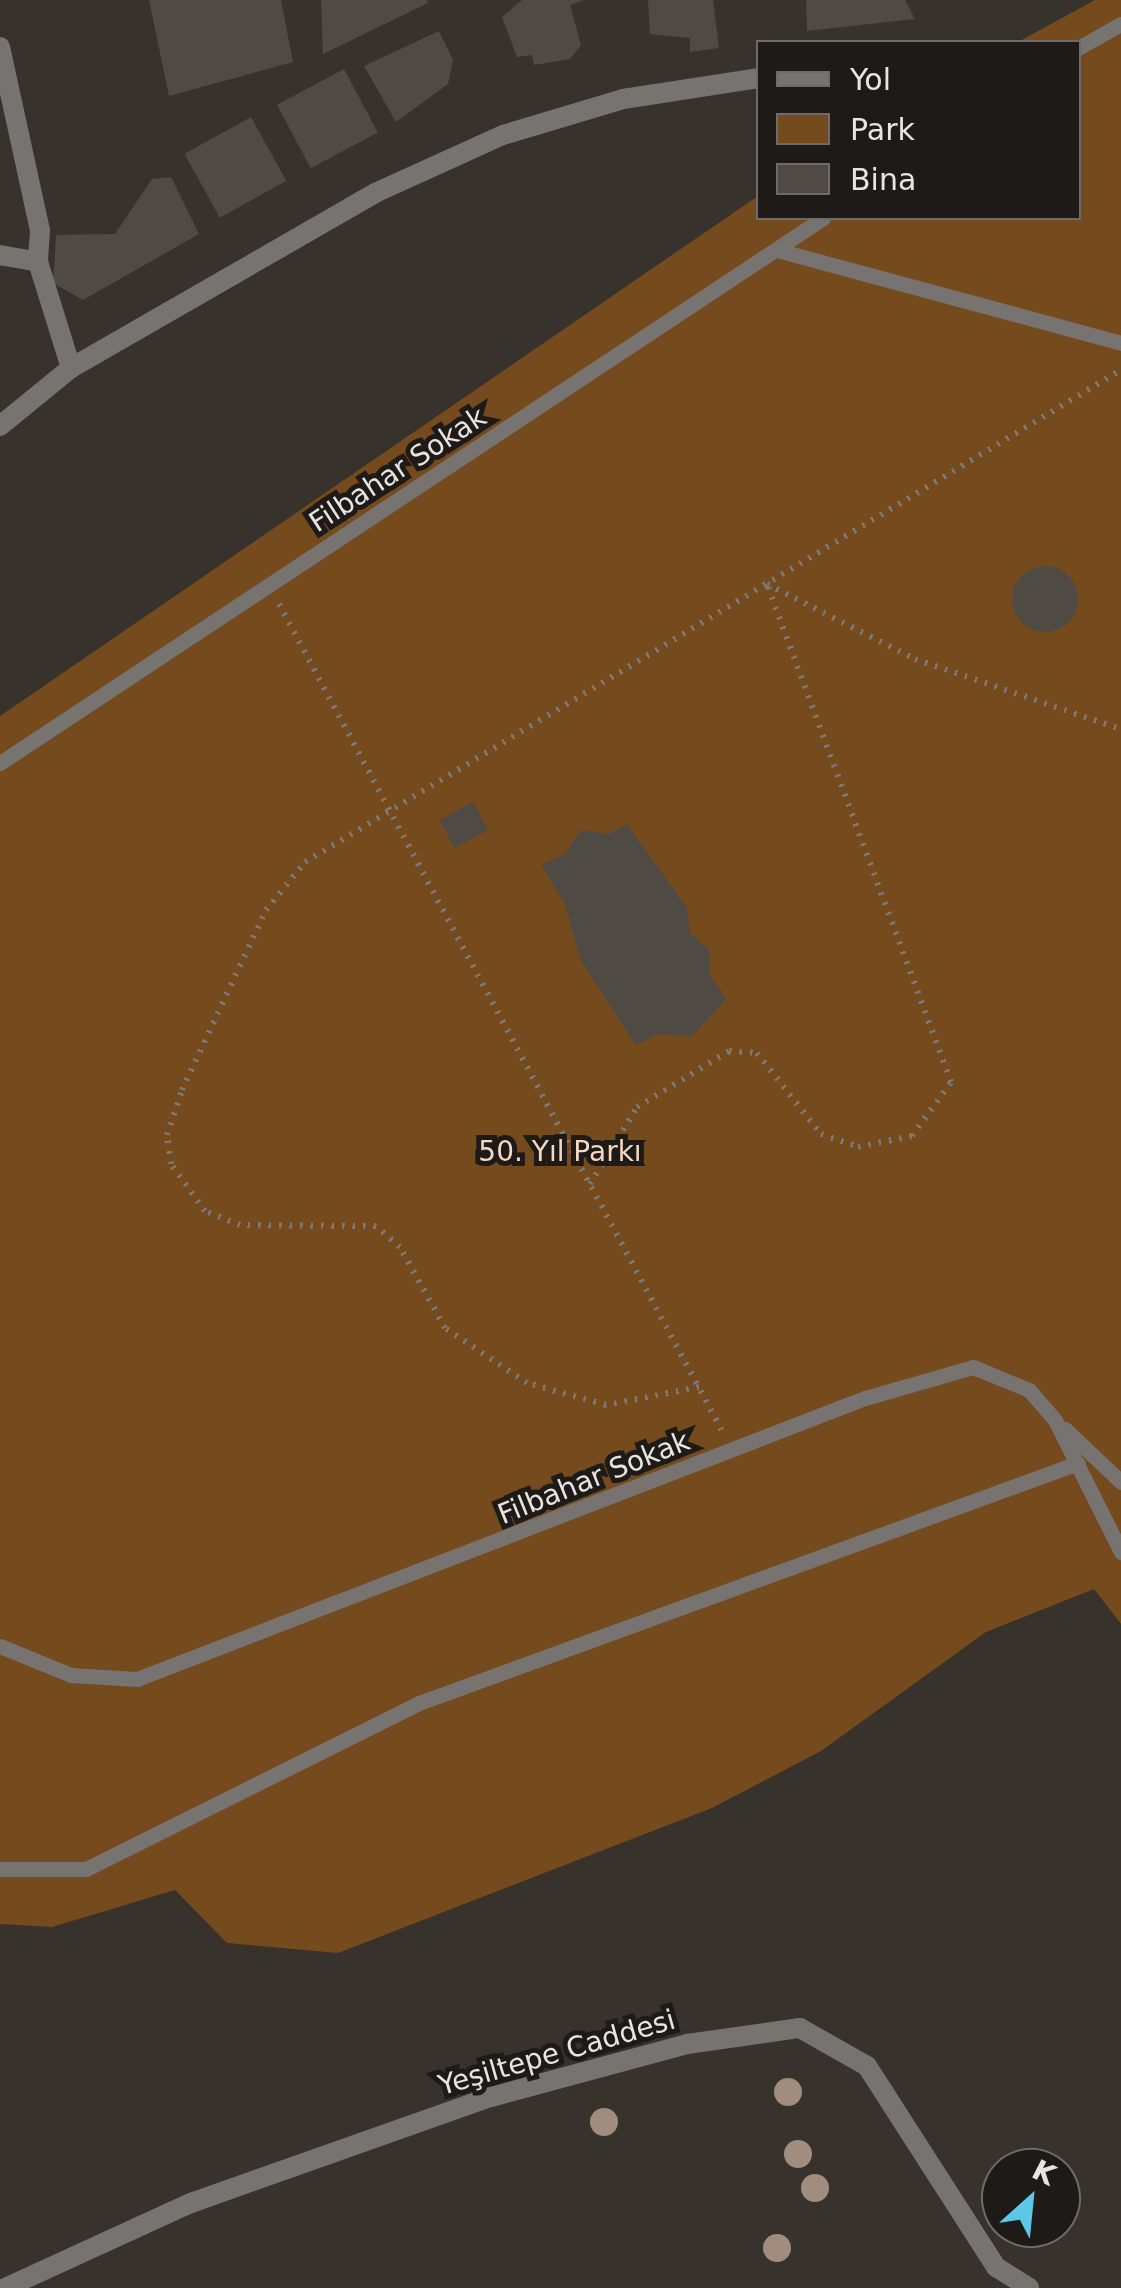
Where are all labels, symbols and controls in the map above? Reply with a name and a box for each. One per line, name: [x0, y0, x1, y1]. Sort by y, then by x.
legend: [756, 40, 1081, 220]
text: Yol: [850, 62, 891, 97]
text: Park: [850, 112, 915, 147]
text: Bina: [850, 162, 916, 197]
street label: Filbahar Sokak: [303, 400, 493, 540]
park label: 50. Yıl Parkı: [478, 1135, 642, 1169]
street label: Filbahar Sokak: [493, 1424, 695, 1532]
street label: Yeşiltepe Caddesi: [435, 2003, 679, 2103]
north arrow: [981, 2148, 1081, 2248]
text: K: [1027, 2153, 1061, 2192]

